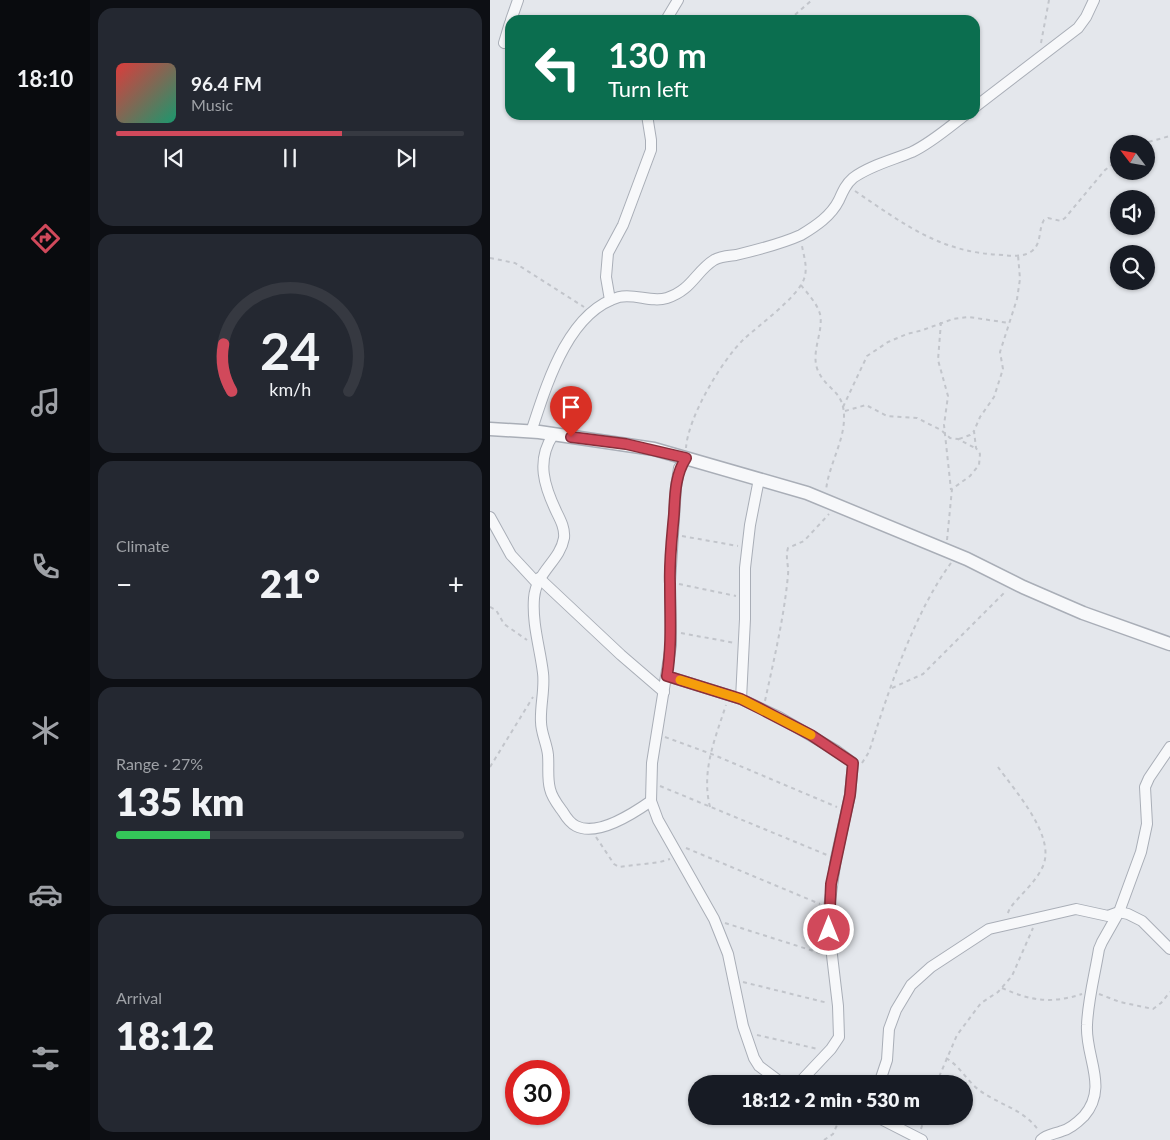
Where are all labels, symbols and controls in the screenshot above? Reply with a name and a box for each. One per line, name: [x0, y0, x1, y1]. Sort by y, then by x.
text: 130 m: [608, 33, 707, 75]
icon: left: [525, 35, 590, 100]
text: 18:10: [17, 65, 73, 92]
text: 96.4 FM: [191, 72, 262, 95]
text: Turn left: [608, 75, 689, 102]
text: Music: [191, 95, 233, 114]
north arrow: [1110, 135, 1155, 180]
map controls: [1110, 135, 1155, 290]
icon: previous: [160, 144, 188, 172]
icon: pause: [276, 144, 304, 172]
icon: next: [392, 144, 420, 172]
button: sound: [1110, 190, 1155, 235]
icon: directions: [28, 221, 63, 256]
button: search: [1110, 245, 1155, 290]
text: 24: [260, 319, 320, 381]
text: km/h: [269, 378, 311, 400]
icon: music: [28, 385, 63, 420]
pin: [550, 386, 592, 437]
icon: arrive: [557, 393, 585, 421]
text: Climate: [116, 536, 169, 555]
icon: phone: [28, 549, 63, 584]
text: 21°: [260, 560, 320, 606]
text: −: [116, 567, 132, 601]
text: +: [448, 567, 464, 601]
icon: climate: [28, 713, 63, 748]
text: Range · 27%: [116, 754, 203, 773]
text: 135 km: [116, 778, 244, 824]
icon: car: [28, 877, 63, 912]
position arrow: [802, 903, 854, 955]
text: Arrival: [116, 988, 162, 1007]
text: 18:12: [116, 1012, 214, 1058]
icon: filters: [28, 1041, 63, 1076]
speed limit sign: 30: [505, 1060, 570, 1125]
text: 18:12 · 2 min · 530 m: [741, 1088, 920, 1111]

